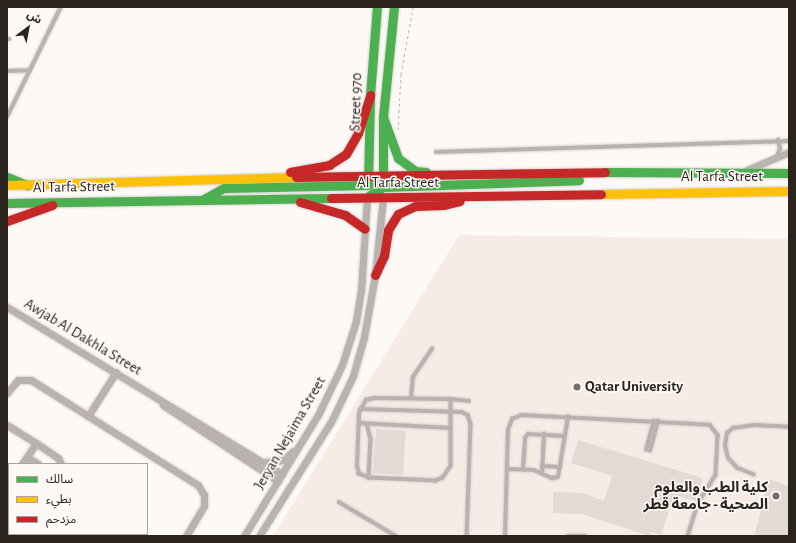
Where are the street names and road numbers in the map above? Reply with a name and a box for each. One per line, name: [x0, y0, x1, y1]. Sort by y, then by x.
street label: Street 970: [346, 72, 366, 132]
street label: Al Tarfa Street: [681, 168, 763, 186]
street label: Al Tarfa Street: [357, 174, 439, 192]
street label: Al Tarfa Street: [33, 177, 115, 197]
street label: Awjab Al Dakhla Street: [21, 295, 145, 379]
street label: Jeryan Nejaima Street: [250, 373, 330, 493]

